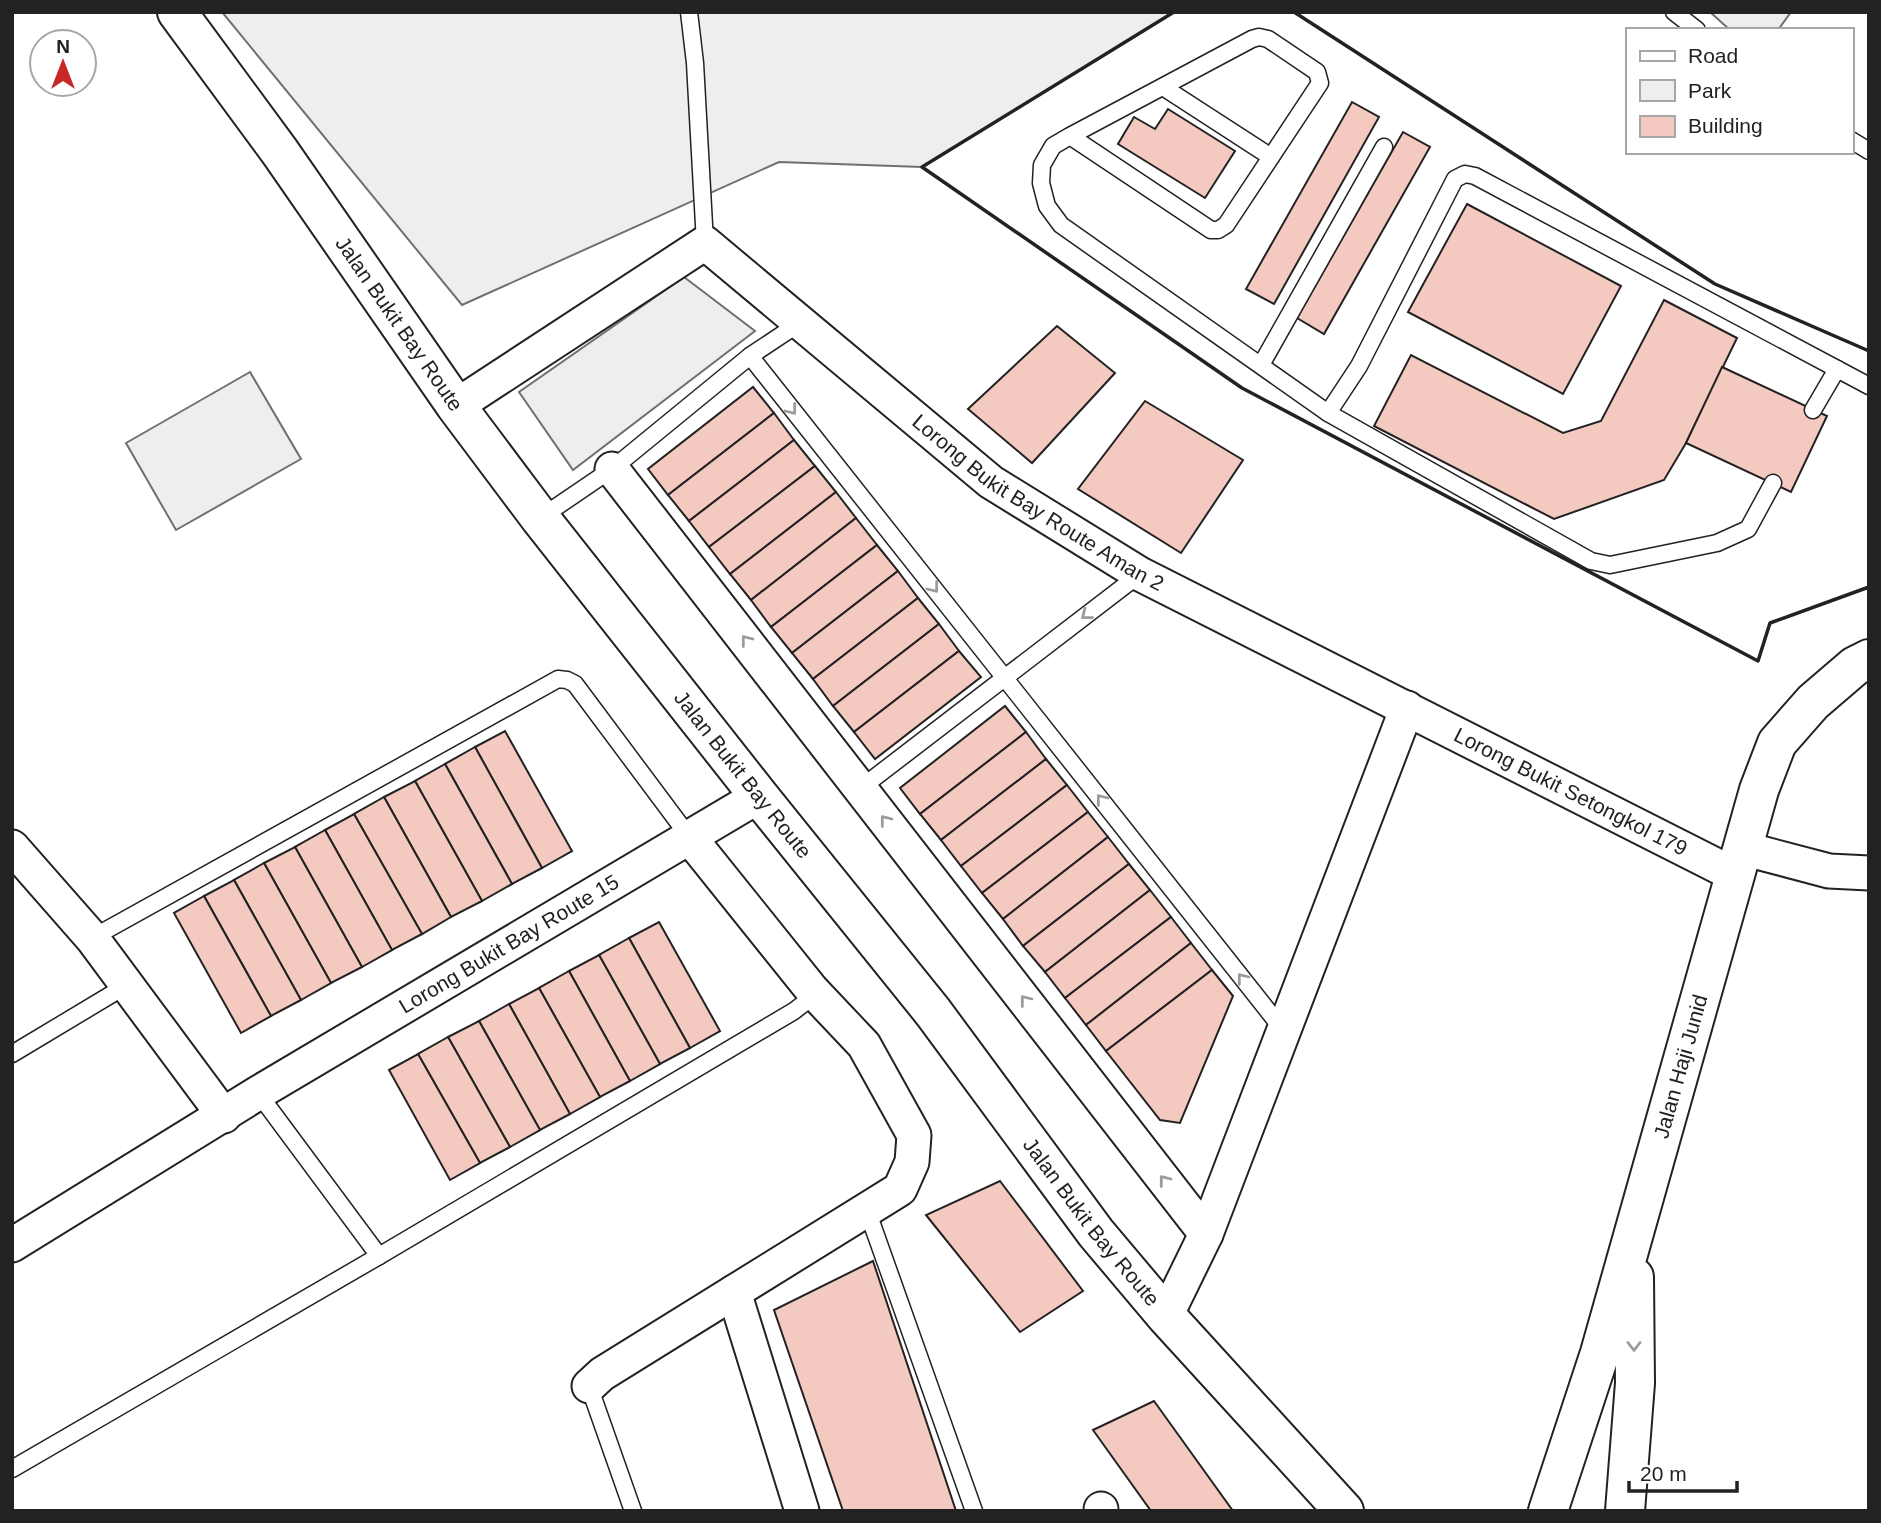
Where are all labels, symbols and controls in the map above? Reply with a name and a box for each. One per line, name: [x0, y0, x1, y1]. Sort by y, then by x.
north arrow: [28, 28, 98, 98]
legend: [1626, 28, 1853, 154]
text: N: [56, 36, 70, 57]
text: Road: [1688, 44, 1738, 67]
text: Park: [1688, 79, 1732, 102]
text: Building: [1688, 114, 1763, 137]
street label: Jalan Bukit Bay Route: [331, 232, 468, 415]
one-way arrow: [784, 402, 797, 414]
street label: Lorong Bukit Bay Route Aman 2: [908, 409, 1168, 595]
one-way arrow: [925, 581, 938, 593]
one-way arrow: [1081, 607, 1093, 620]
one-way arrow: [741, 636, 754, 648]
street label: Jalan Bukit Bay Route: [670, 686, 816, 863]
street label: Lorong Bukit Setongkol 179: [1450, 723, 1691, 860]
one-way arrow: [1096, 795, 1109, 807]
one-way arrow: [881, 815, 894, 828]
street label: Lorong Bukit Bay Route 15: [395, 870, 623, 1018]
one-way arrow: [1237, 973, 1250, 985]
street label: Jalan Haji Junid: [1649, 992, 1712, 1141]
one-way arrow: [1020, 995, 1033, 1008]
street label: Jalan Bukit Bay Route: [1019, 1133, 1164, 1310]
one-way arrow: [1159, 1175, 1172, 1188]
one-way arrow: [1626, 1342, 1642, 1352]
scale bar: [1629, 1450, 1738, 1494]
text: 20 m: [1640, 1462, 1687, 1485]

